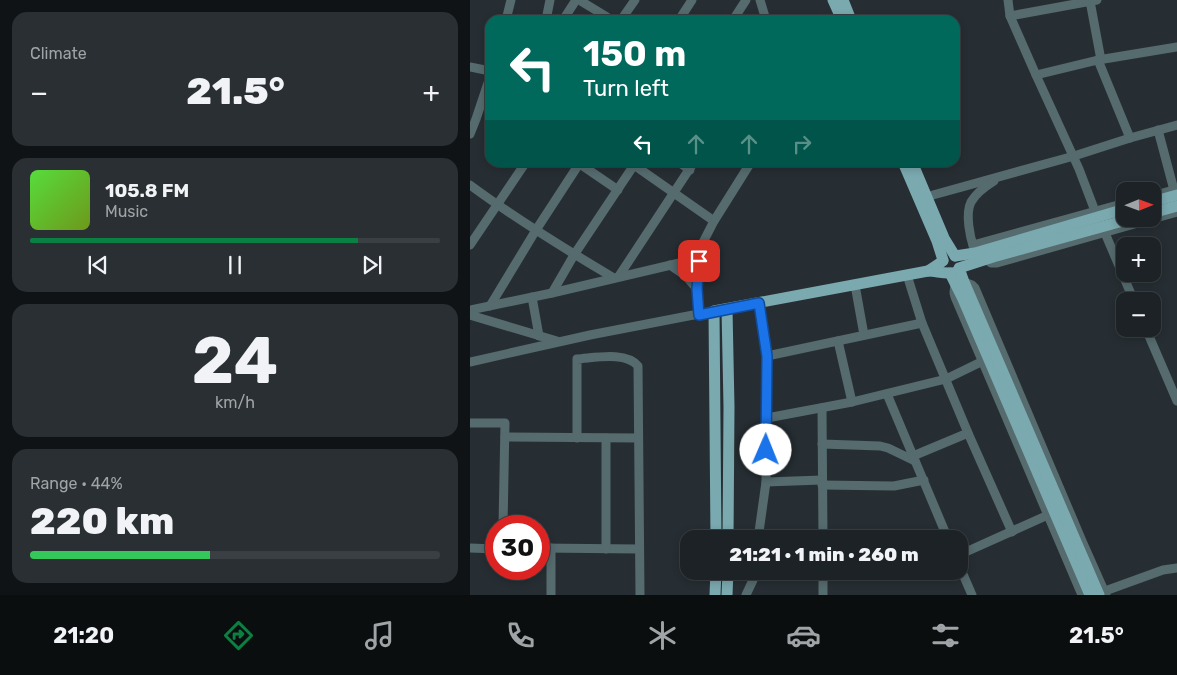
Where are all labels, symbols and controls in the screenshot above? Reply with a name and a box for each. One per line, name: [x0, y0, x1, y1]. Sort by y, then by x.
text: 150 m: [583, 33, 686, 75]
icon: left: [500, 35, 565, 100]
text: Climate: [30, 44, 87, 63]
text: 21.5°: [186, 68, 285, 114]
text: Turn left: [583, 75, 669, 102]
text: −: [30, 76, 48, 109]
text: +: [423, 76, 440, 109]
icon: left: [629, 130, 657, 158]
icon: ahead: [682, 130, 710, 158]
icon: ahead: [735, 130, 763, 158]
icon: right: [788, 130, 816, 158]
text: 105.8 FM: [105, 179, 189, 202]
north arrow: [1116, 182, 1161, 228]
map controls: [1116, 182, 1161, 337]
text: Music: [105, 202, 148, 221]
button: +: [1116, 237, 1161, 282]
pin: [678, 240, 720, 282]
icon: arrive: [685, 247, 713, 275]
icon: previous: [84, 251, 112, 279]
icon: pause: [221, 251, 249, 279]
icon: next: [358, 251, 386, 279]
button: −: [1116, 292, 1161, 337]
text: 24: [192, 322, 278, 399]
text: km/h: [215, 393, 255, 412]
position arrow: [739, 423, 791, 475]
text: Range · 44%: [30, 474, 123, 493]
text: 220 km: [30, 498, 174, 544]
speed limit sign: 30: [485, 515, 550, 580]
text: 21:21 · 1 min · 260 m: [729, 543, 919, 566]
icon: directions: [221, 618, 256, 653]
icon: music: [362, 618, 397, 653]
icon: phone: [503, 618, 538, 653]
icon: climate: [645, 618, 680, 653]
icon: car: [786, 618, 821, 653]
icon: filters: [928, 618, 963, 653]
text: 21:20: [53, 622, 114, 649]
text: 21.5°: [1069, 622, 1124, 649]

